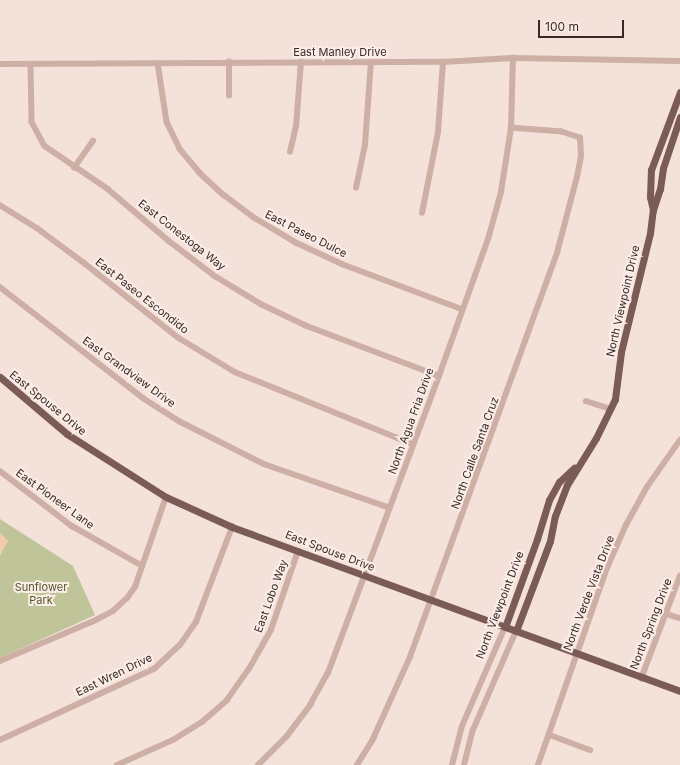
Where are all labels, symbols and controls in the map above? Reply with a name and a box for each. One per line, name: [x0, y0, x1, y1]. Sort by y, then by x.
scale bar: [540, 12, 626, 38]
text: 100 m: [545, 19, 579, 34]
street label: East Manley Drive: [293, 45, 387, 59]
street label: East Conestoga Way: [136, 197, 228, 273]
street label: East Paseo Dulce: [263, 208, 349, 260]
street label: North Viewpoint Drive: [604, 244, 642, 358]
street label: East Paseo Escondido: [93, 255, 191, 337]
street label: East Grandview Drive: [80, 334, 178, 410]
street label: North Agua Fria Drive: [386, 366, 436, 476]
street label: East Spouse Drive: [7, 368, 89, 438]
street label: North Calle Santa Cruz: [448, 395, 502, 511]
street label: East Pioneer Lane: [13, 466, 97, 532]
street label: East Spouse Drive: [283, 528, 377, 574]
street label: North Verde Vista Drive: [561, 534, 617, 652]
street label: North Viewpoint Drive: [473, 549, 527, 661]
street label: East Lobo Way: [252, 558, 290, 634]
street label: North Spring Drive: [627, 576, 675, 672]
park label: Sunflower Park: [15, 581, 67, 607]
street label: East Wren Drive: [74, 651, 154, 699]

